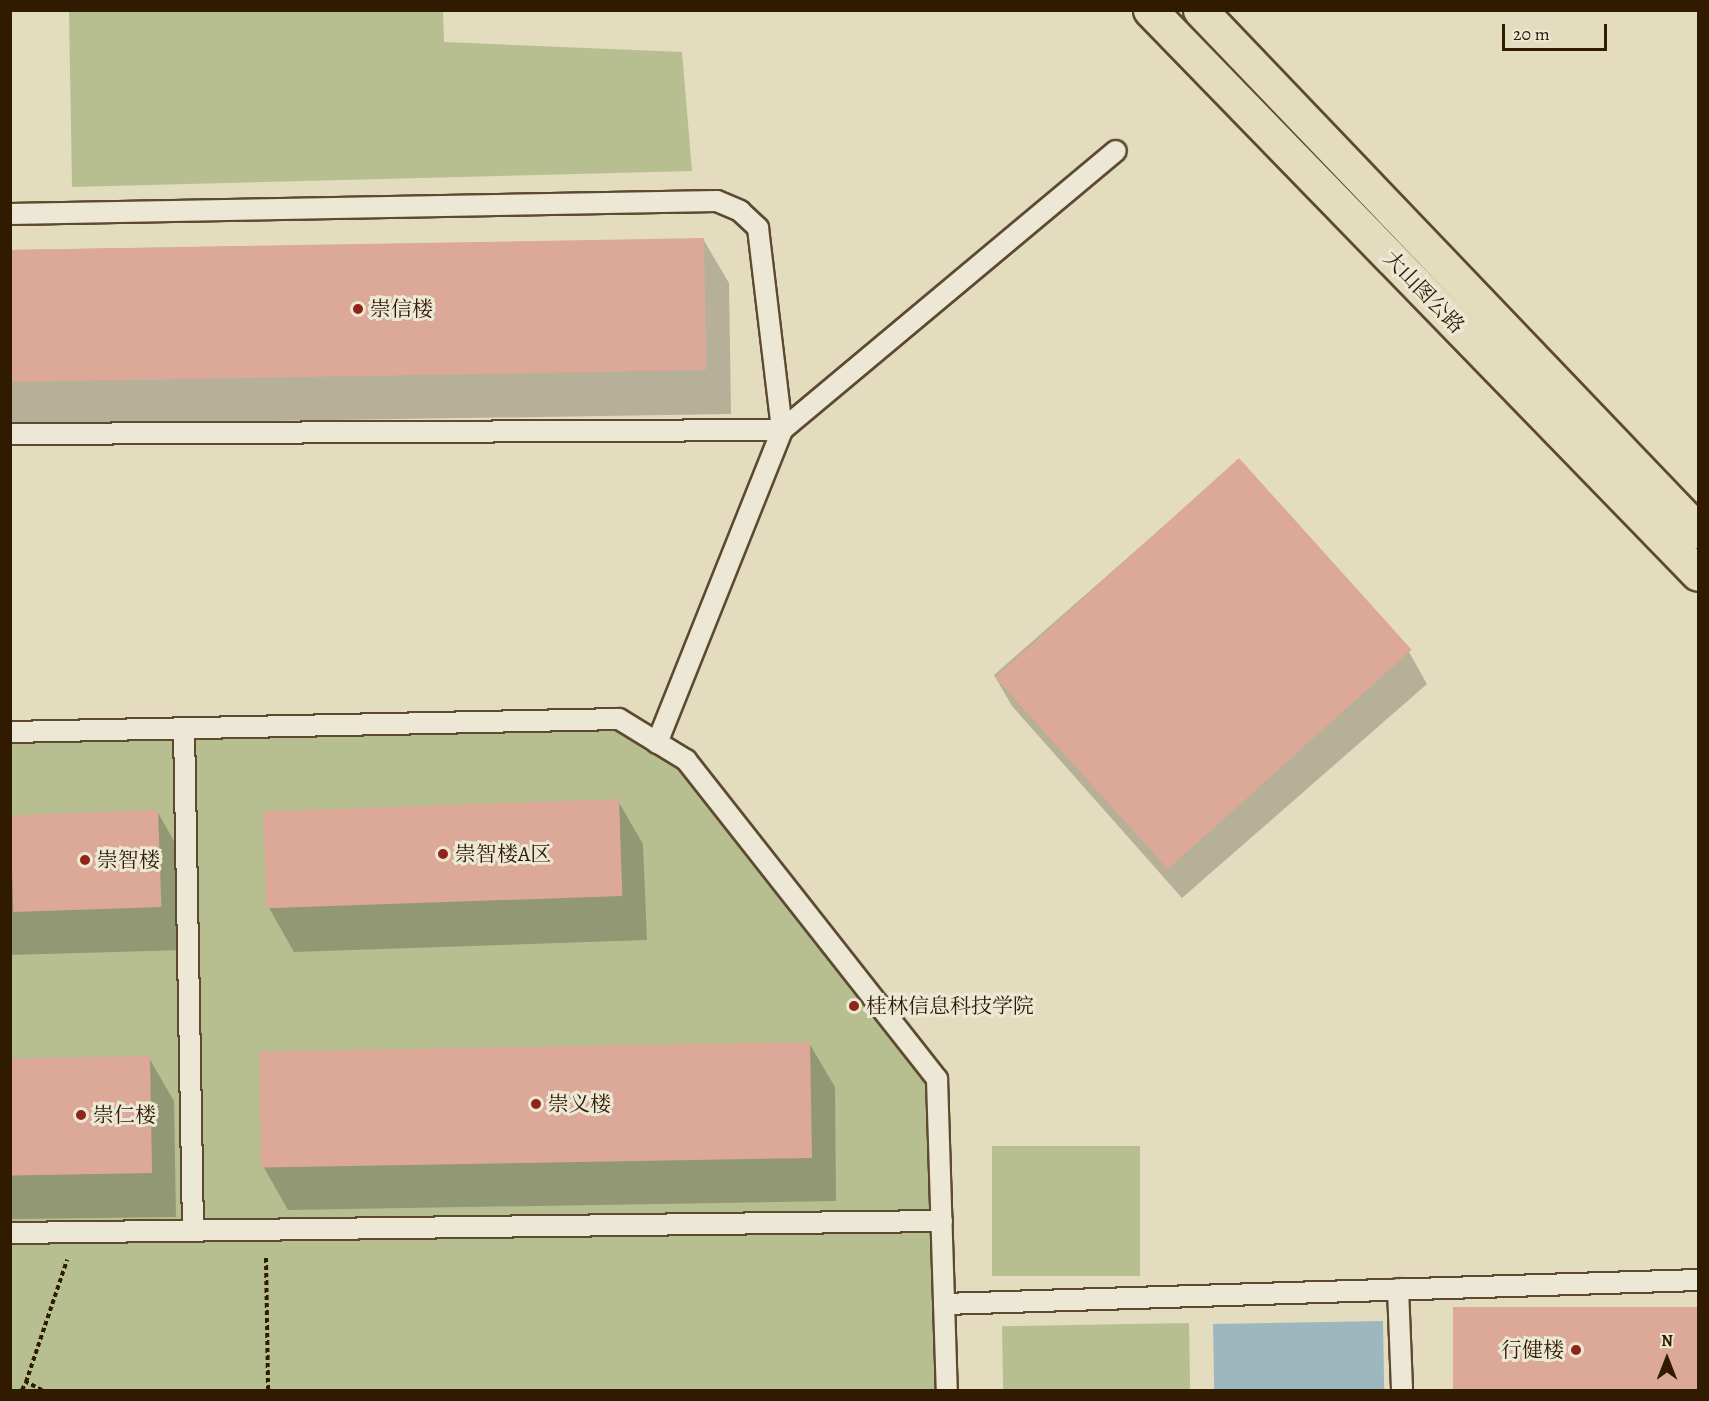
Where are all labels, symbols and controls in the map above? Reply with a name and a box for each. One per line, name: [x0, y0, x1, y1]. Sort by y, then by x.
scale bar: [1505, 12, 1610, 50]
text: 20 m: [1513, 22, 1550, 46]
street label: 大山图公路: [1378, 245, 1470, 339]
place label: 崇信楼: [370, 296, 433, 322]
marker: 崇信楼: [351, 302, 365, 316]
place label: 崇智楼A区: [455, 841, 551, 867]
place label: 崇智楼: [97, 847, 160, 873]
marker: 崇智楼A区: [436, 847, 450, 861]
marker: 崇智楼: [78, 853, 92, 867]
place label: 桂林信息科技学院: [866, 993, 1034, 1019]
marker: 桂林信息科技学院: [847, 999, 861, 1013]
place label: 崇义楼: [548, 1091, 611, 1117]
marker: 崇义楼: [529, 1097, 543, 1111]
place label: 崇仁楼: [93, 1102, 156, 1128]
marker: 崇仁楼: [74, 1108, 88, 1122]
north arrow: [1637, 1329, 1697, 1389]
text: N: [1661, 1330, 1673, 1352]
place label: 行健楼: [1501, 1337, 1564, 1363]
marker: 行健楼: [1569, 1343, 1583, 1357]

